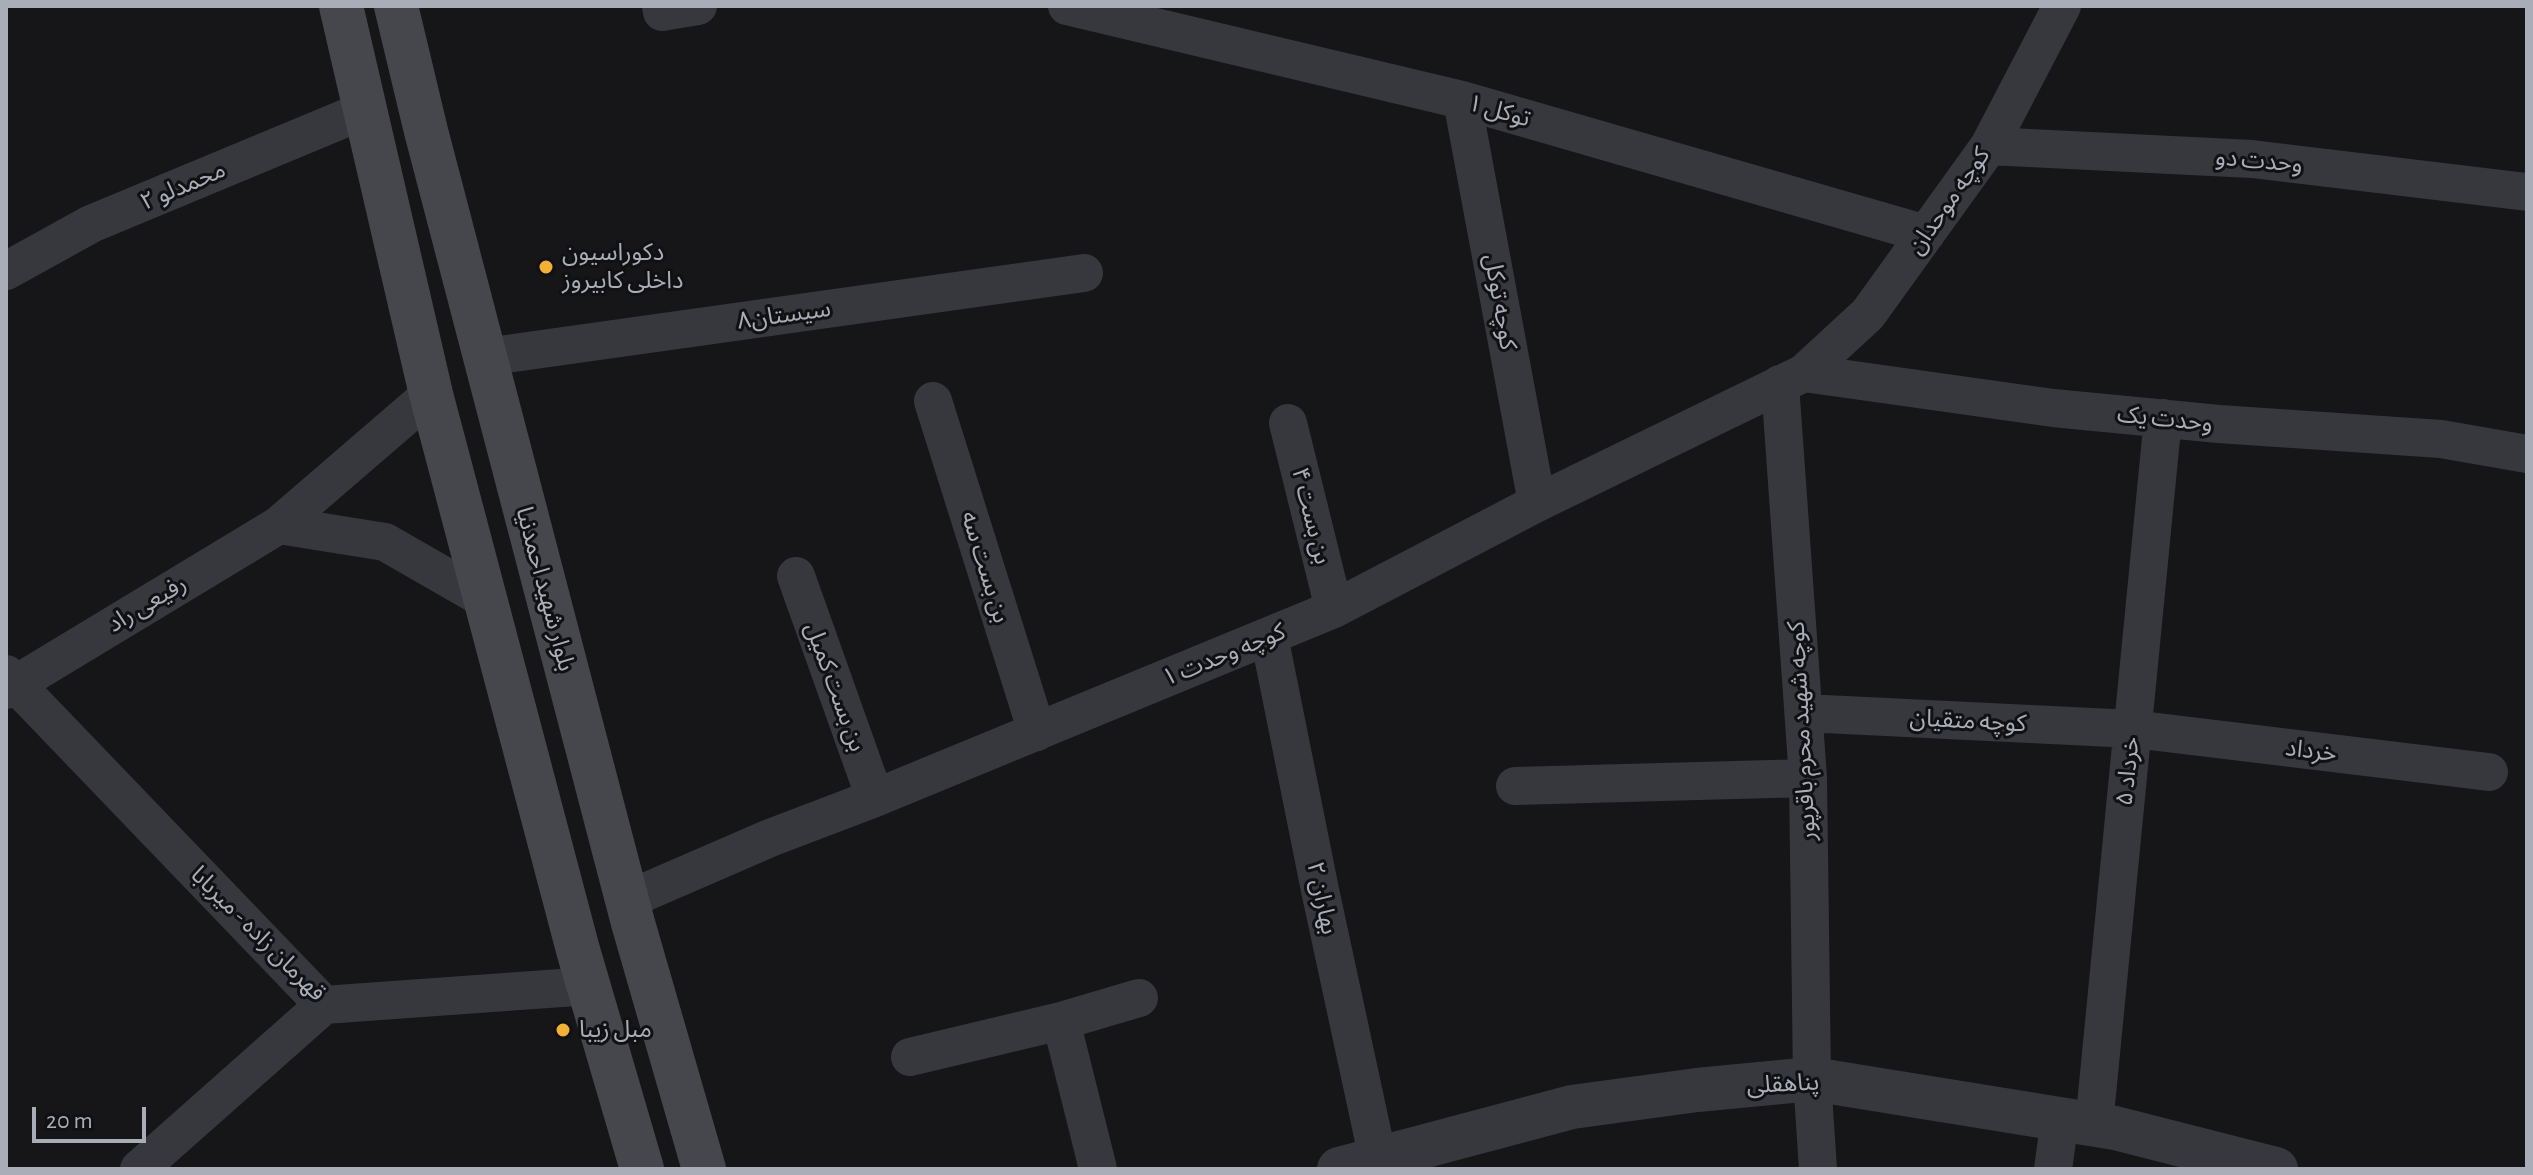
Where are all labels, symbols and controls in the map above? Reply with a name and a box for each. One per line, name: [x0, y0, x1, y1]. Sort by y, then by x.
street label: توکل ۱: [1464, 88, 1534, 134]
street label: کوچه موحدان: [1902, 142, 1996, 260]
street label: وحدت دو: [2214, 143, 2304, 179]
street label: محمدلو ۲: [136, 155, 230, 217]
place label: دکوراسیون داخلی کابیروز: [562, 239, 683, 295]
street label: کوچه توکل: [1477, 252, 1523, 352]
marker: دکوراسیون داخلی کابیروز: [537, 258, 555, 276]
street label: سیستان۸: [735, 294, 833, 336]
street label: وحدت یک: [2116, 400, 2214, 438]
street label: بن بست ۴: [1285, 465, 1337, 567]
street label: بلوار شهید احمدنیا: [509, 504, 581, 674]
street label: بن بست سه: [954, 508, 1016, 626]
street label: رفیعی راد: [102, 569, 192, 639]
street label: کوچه وحدت ۱: [1158, 617, 1290, 693]
street label: بن بست کمیل: [798, 619, 872, 755]
street label: کوچه شهید محرم باقرپور: [1782, 620, 1822, 842]
street label: کوچه متقیان: [1909, 704, 2027, 738]
street label: خرداد: [2284, 734, 2338, 768]
street label: خرداد ۵: [2110, 735, 2146, 807]
street label: بهاران ۲: [1300, 859, 1344, 937]
street label: قهرمان زاده - میربابا: [185, 861, 331, 1007]
place label: مبل زیبا: [579, 1016, 652, 1044]
marker: مبل زیبا: [554, 1021, 572, 1039]
street label: پناهقلی: [1746, 1068, 1820, 1100]
scale bar: [36, 1091, 150, 1141]
text: 20 m: [46, 1109, 93, 1133]

